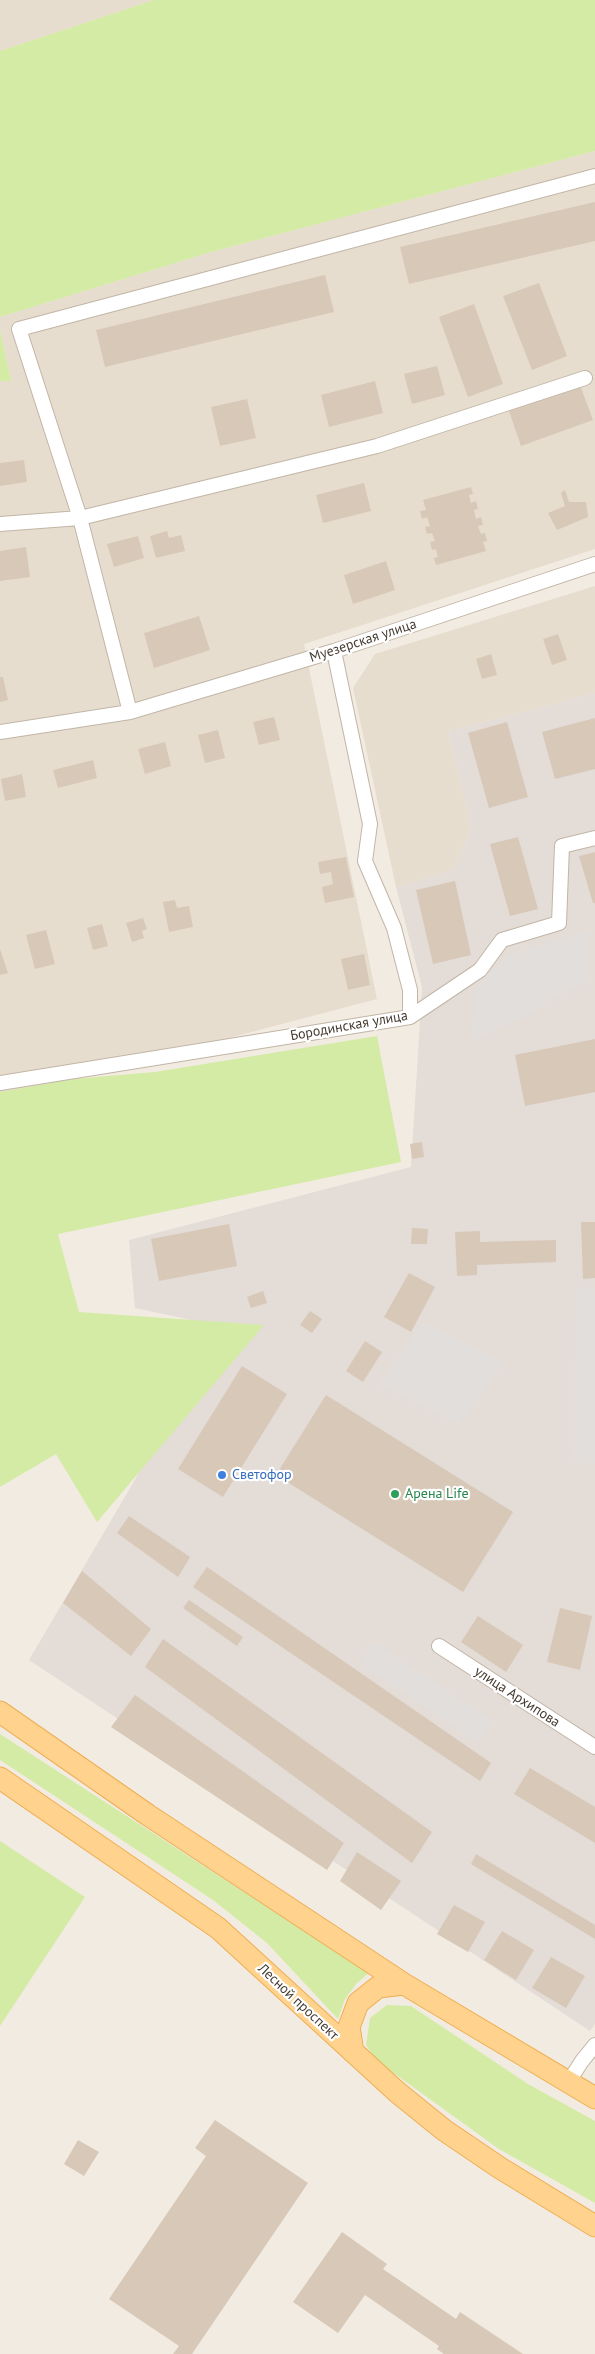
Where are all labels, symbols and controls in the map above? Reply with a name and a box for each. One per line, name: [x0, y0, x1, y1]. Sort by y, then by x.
street label: Муезерская улица: [307, 616, 419, 666]
street label: Бородинская улица: [289, 1007, 409, 1045]
place label: Светофор: [232, 1467, 292, 1483]
marker: Светофор: [216, 1469, 228, 1481]
place label: Арена Life: [405, 1486, 469, 1502]
marker: Арена Life: [389, 1488, 401, 1500]
street label: улица Архипова: [471, 1663, 563, 1731]
street label: Лесной проспект: [254, 1960, 342, 2044]

